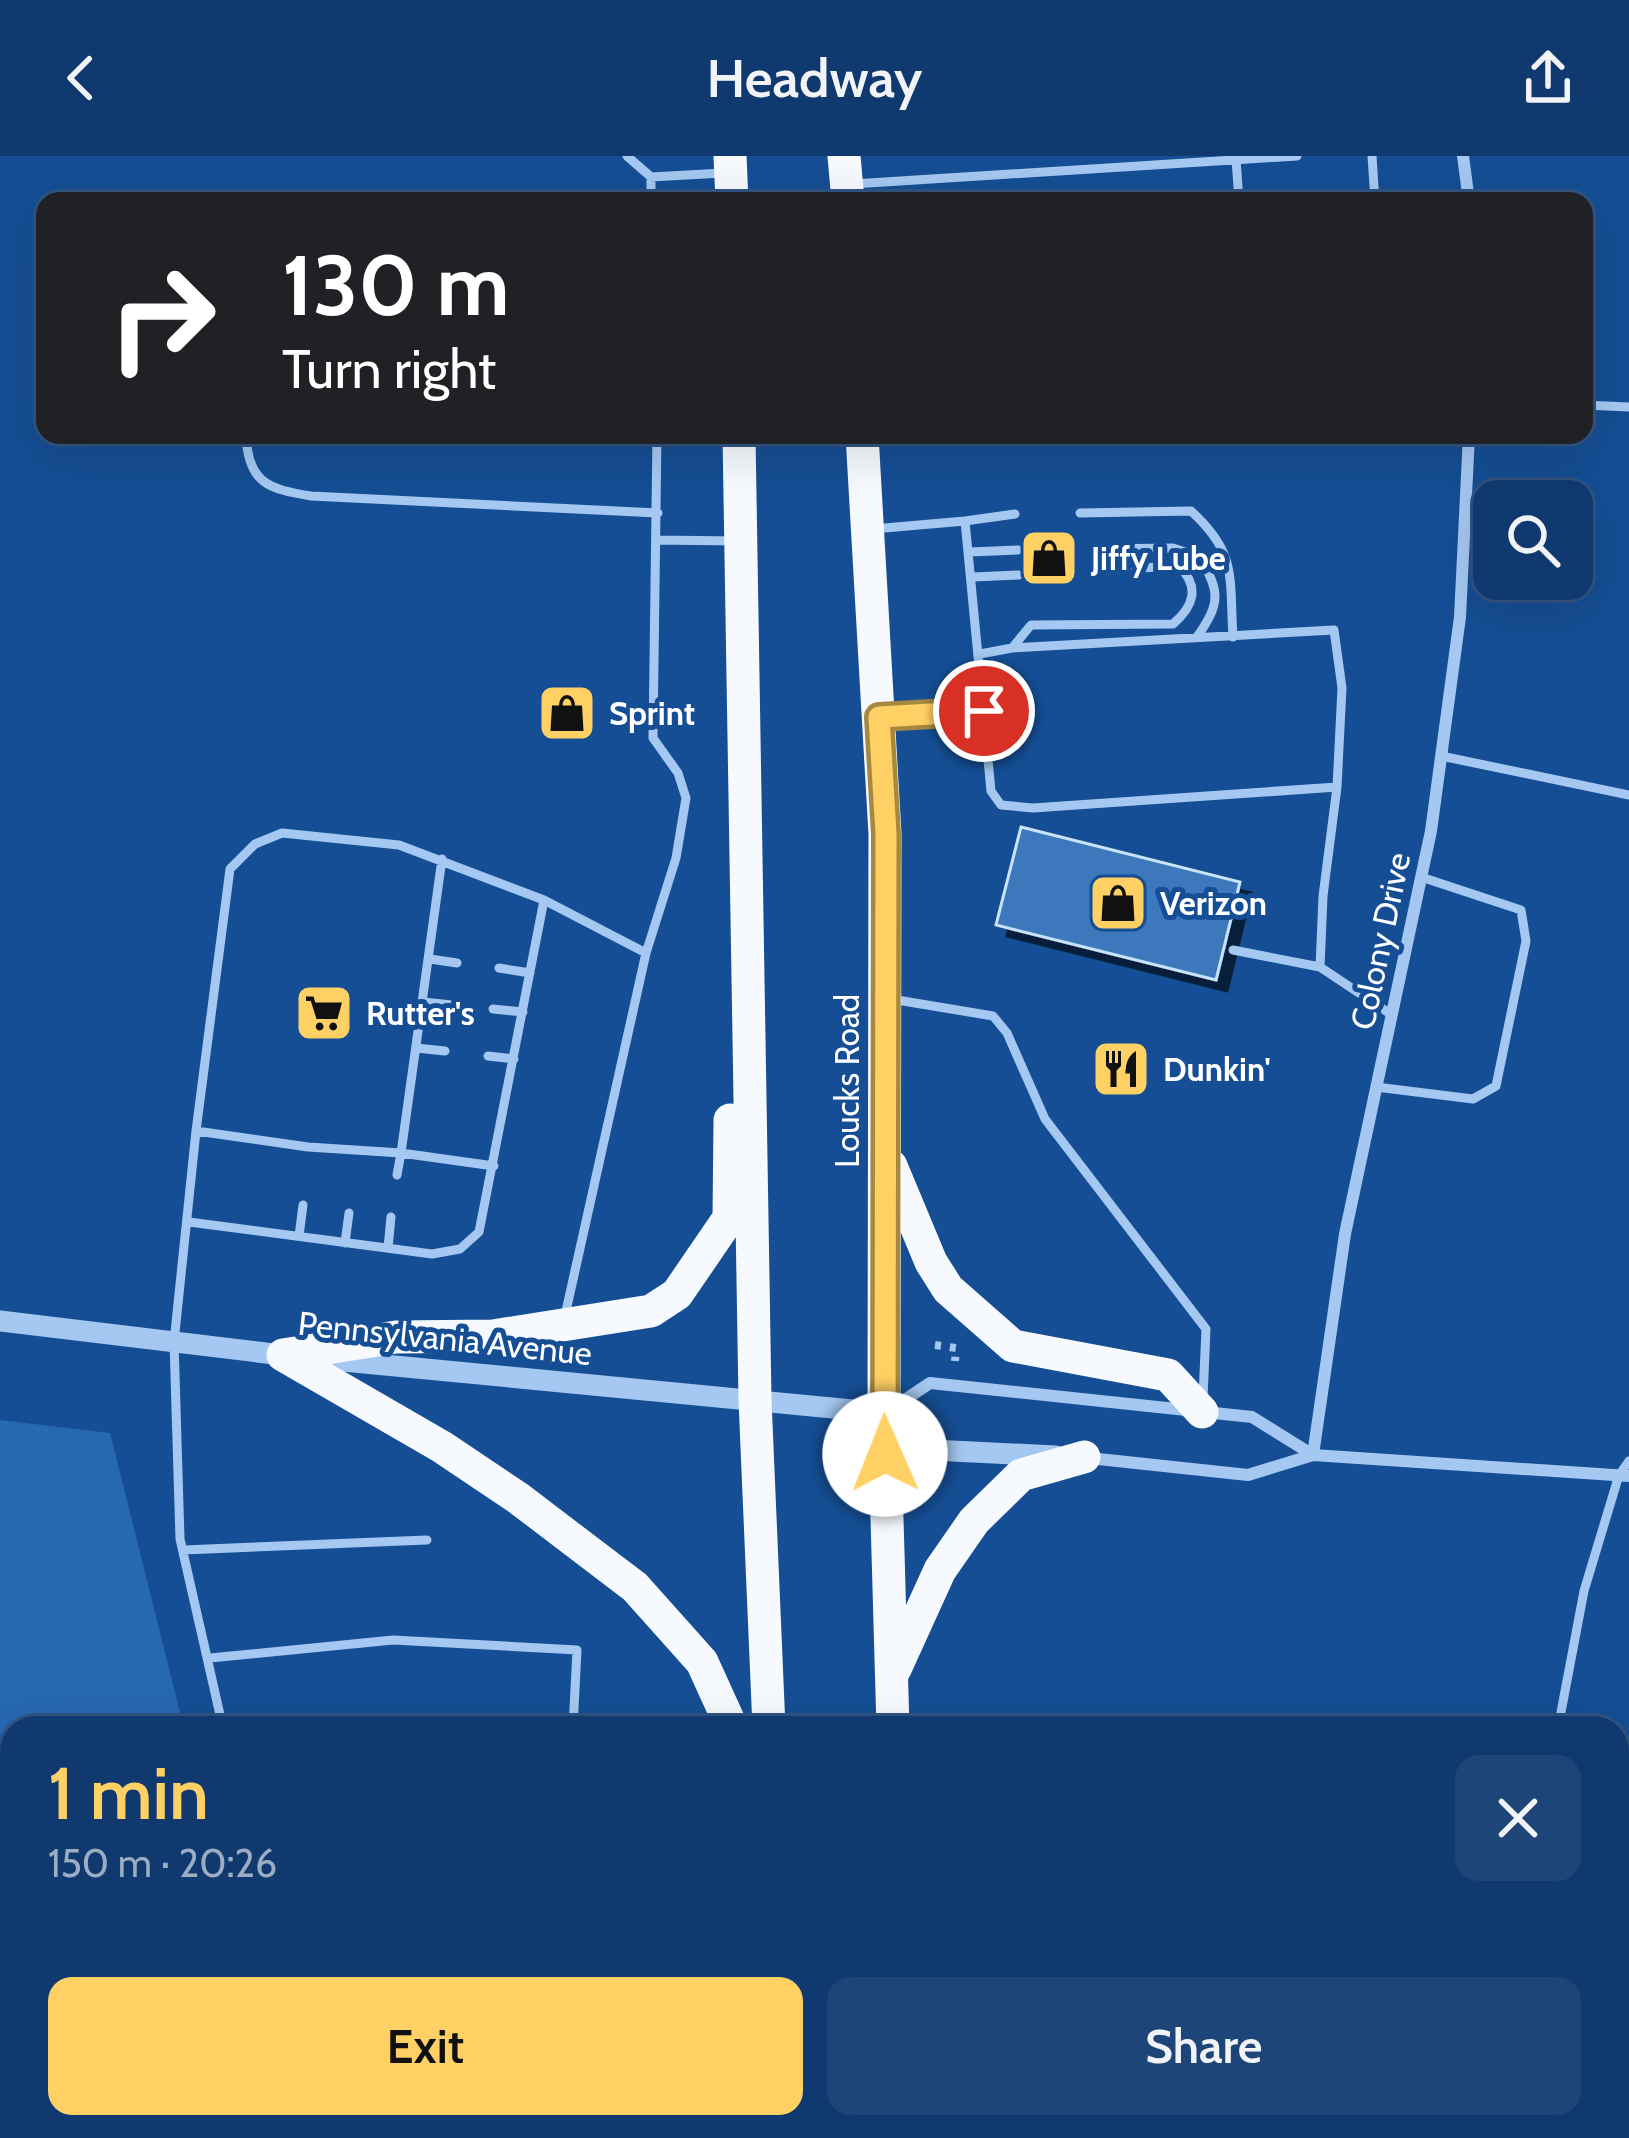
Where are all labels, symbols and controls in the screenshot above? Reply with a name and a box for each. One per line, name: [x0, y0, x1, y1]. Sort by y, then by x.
icon: back: [48, 45, 114, 111]
text: Headway: [707, 45, 922, 111]
icon: share: [1515, 45, 1581, 111]
text: 130 m: [282, 234, 509, 336]
icon: right: [84, 240, 240, 396]
text: Turn right: [282, 336, 496, 402]
map controls: [1473, 480, 1593, 600]
button: search: [1473, 480, 1593, 600]
shop icon: Jiffy Lube: [1018, 527, 1080, 589]
place label: Jiffy Lube: [1090, 538, 1226, 578]
pin: [933, 660, 1035, 762]
icon: arrive: [951, 678, 1017, 744]
shop icon: Sprint: [536, 682, 598, 744]
place label: Sprint: [609, 693, 695, 733]
street label: Colony Drive: [1342, 849, 1418, 1033]
shop icon: Verizon: [1087, 872, 1149, 934]
place label: Verizon: [1160, 883, 1267, 923]
supermarket icon: Rutter's: [293, 982, 355, 1044]
place label: Rutter's: [366, 993, 475, 1033]
street label: Loucks Road: [827, 994, 867, 1168]
restaurant icon: Dunkin': [1090, 1038, 1152, 1100]
place label: Dunkin': [1163, 1049, 1271, 1089]
street label: Pennsylvania Avenue: [296, 1303, 594, 1373]
position arrow: [822, 1391, 948, 1517]
text: 1 min: [48, 1750, 209, 1837]
button: close: [1455, 1755, 1581, 1881]
text: 150 m · 20:26: [48, 1839, 277, 1887]
button: Exit: [48, 1977, 803, 2115]
button: Share: [827, 1977, 1581, 2115]

